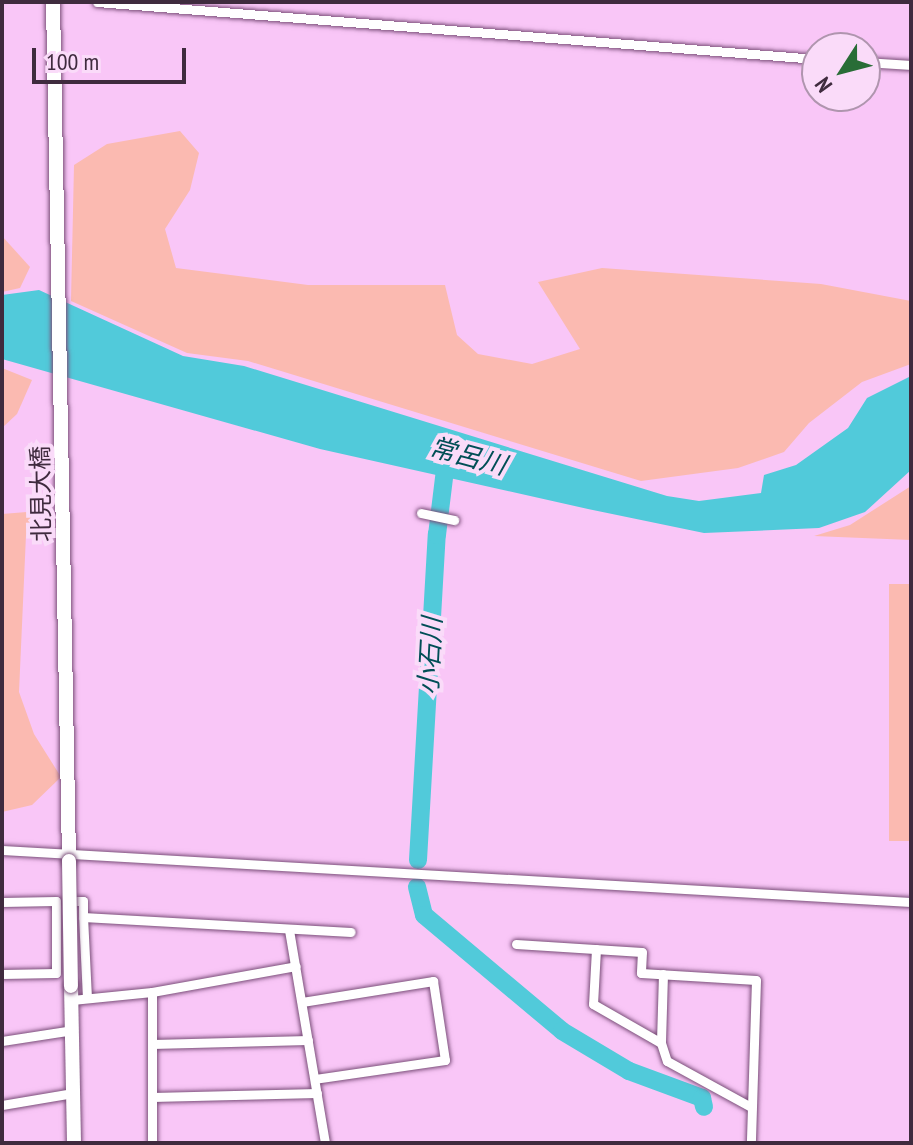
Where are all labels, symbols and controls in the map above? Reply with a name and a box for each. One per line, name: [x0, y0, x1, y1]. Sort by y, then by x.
scale bar: [36, 32, 190, 82]
north arrow: [801, 32, 881, 112]
text: 100 m: [46, 46, 99, 77]
text: N: [808, 72, 838, 98]
water label: 常呂川: [426, 431, 510, 481]
street label: 北見大橋: [26, 446, 56, 542]
water label: 小石川: [412, 616, 448, 696]

